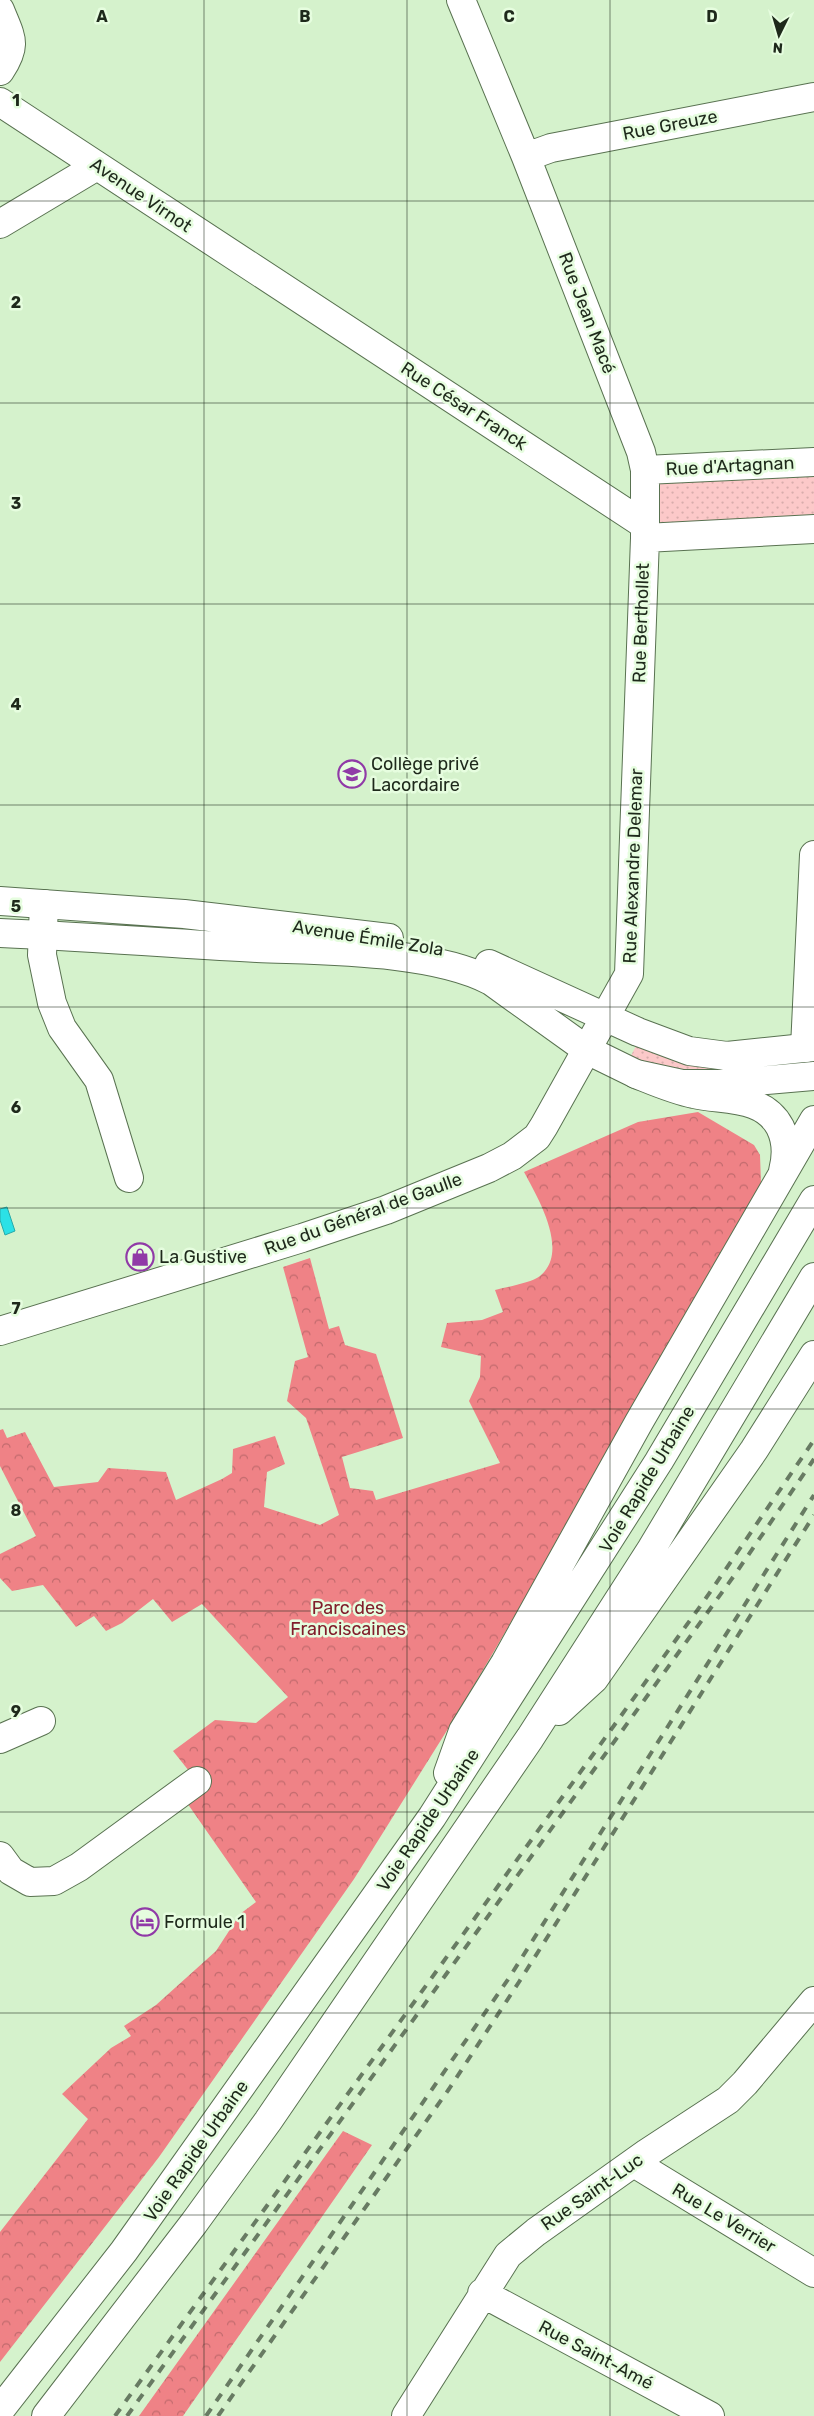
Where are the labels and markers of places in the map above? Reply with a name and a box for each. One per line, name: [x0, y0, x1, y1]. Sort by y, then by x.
place label: Collège privé Lacordaire: [371, 753, 479, 796]
school or university icon: Collège privé Lacordaire: [337, 759, 367, 789]
shop icon: La Gustive: [125, 1242, 155, 1272]
place label: La Gustive: [159, 1246, 247, 1268]
hotel icon: Formule 1: [130, 1907, 160, 1937]
place label: Formule 1: [164, 1911, 245, 1933]

